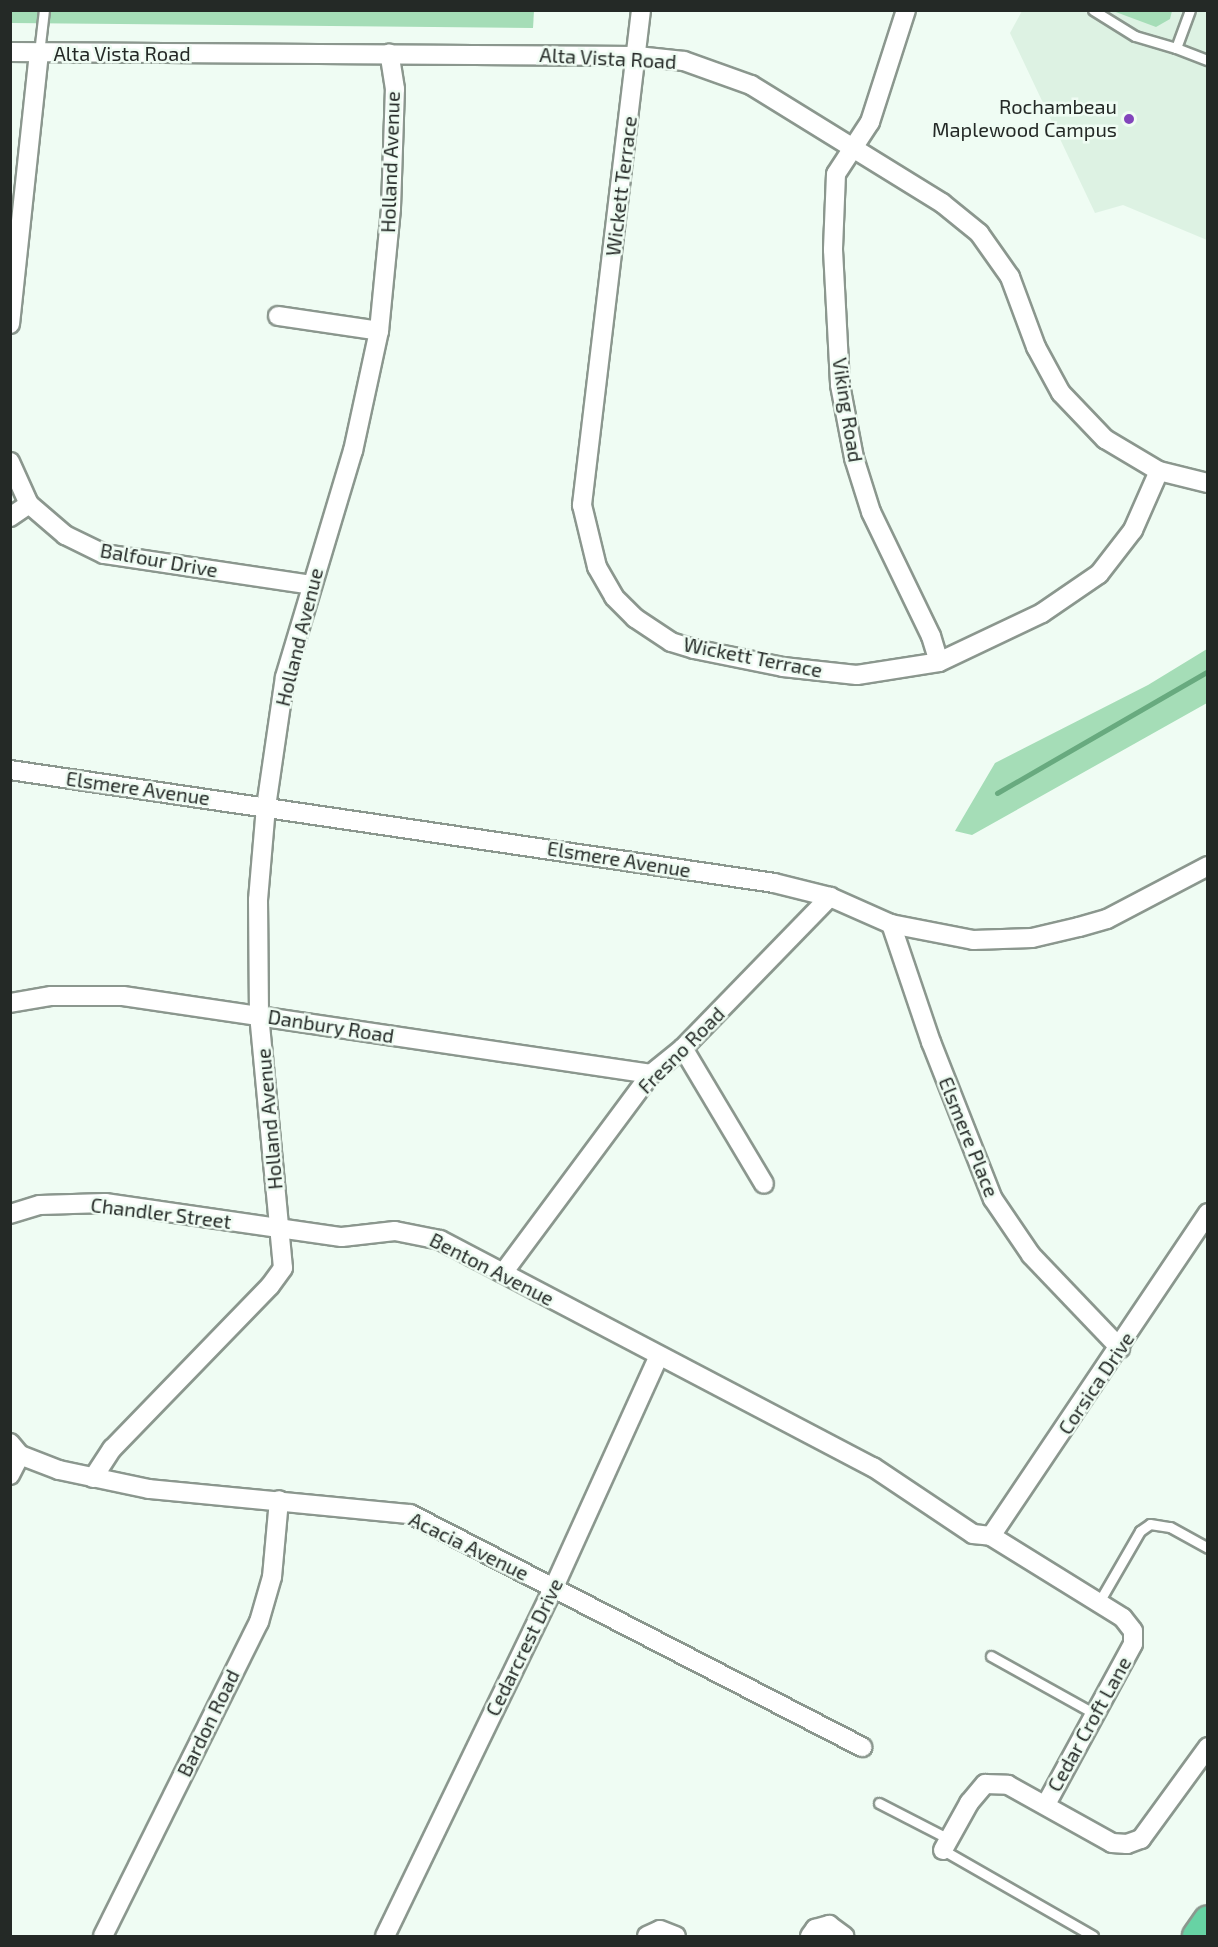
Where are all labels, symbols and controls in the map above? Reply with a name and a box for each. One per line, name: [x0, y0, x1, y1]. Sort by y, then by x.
street label: Alta Vista Road: [53, 41, 191, 65]
street label: Alta Vista Road: [539, 42, 677, 74]
street label: Holland Avenue: [376, 91, 404, 233]
place label: Rochambeau Maplewood Campus: [932, 95, 1117, 142]
marker: Rochambeau Maplewood Campus: [1122, 112, 1136, 126]
street label: Wickett Terrace: [600, 114, 642, 258]
street label: Viking Road: [828, 356, 868, 464]
street label: Balfour Drive: [98, 538, 220, 582]
street label: Holland Avenue: [270, 565, 328, 709]
street label: Wickett Terrace: [681, 632, 825, 682]
street label: Elsmere Avenue: [64, 766, 212, 810]
street label: Elsmere Avenue: [545, 836, 693, 882]
street label: Fresno Road: [633, 1002, 729, 1098]
street label: Danbury Road: [266, 1004, 396, 1048]
street label: Holland Avenue: [251, 1047, 287, 1191]
street label: Elsmere Place: [934, 1073, 1004, 1201]
street label: Chandler Street: [89, 1192, 233, 1234]
street label: Benton Avenue: [426, 1227, 558, 1311]
street label: Corsica Drive: [1053, 1327, 1139, 1439]
street label: Acacia Avenue: [405, 1507, 533, 1585]
street label: Cedarcrest Drive: [480, 1574, 568, 1720]
street label: Cedar Croft Lane: [1042, 1652, 1136, 1796]
street label: Bardon Road: [172, 1666, 244, 1780]

